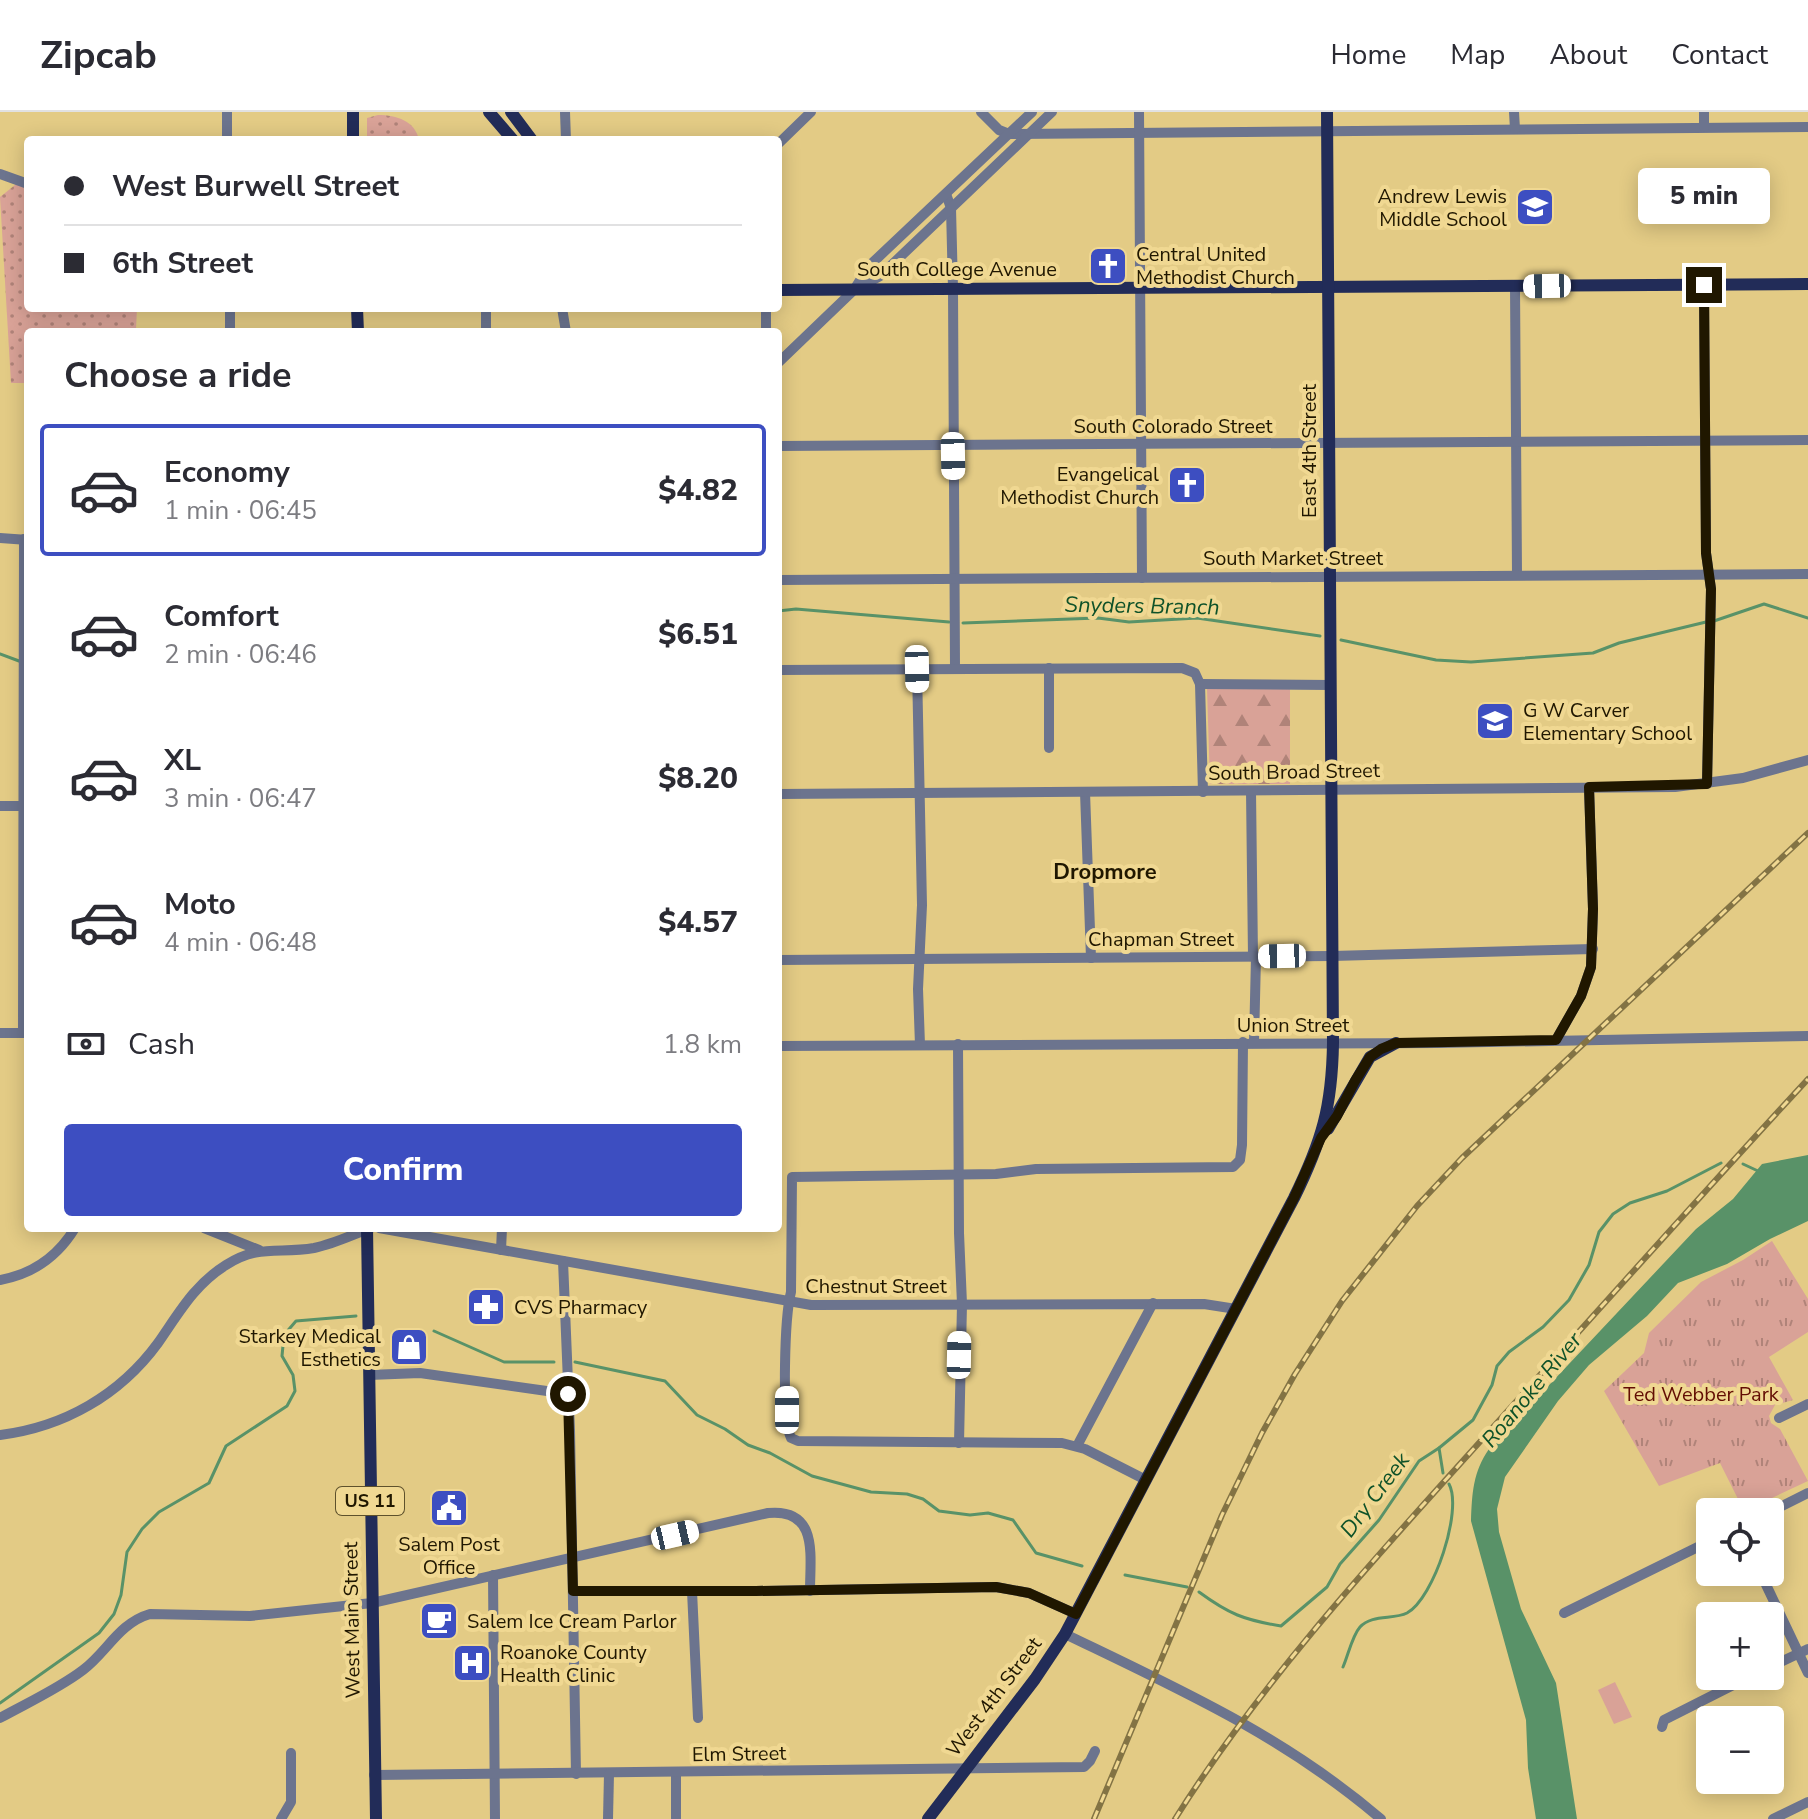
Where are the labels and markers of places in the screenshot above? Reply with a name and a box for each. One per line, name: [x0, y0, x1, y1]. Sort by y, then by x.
place label: Andrew Lewis Middle School: [1378, 183, 1507, 233]
school or university icon: Andrew Lewis Middle School: [1514, 186, 1556, 228]
place label: Central United Methodist Church: [1136, 241, 1295, 291]
church icon: Central United Methodist Church: [1087, 245, 1129, 287]
place label: Evangelical Methodist Church: [1000, 461, 1159, 511]
church icon: Evangelical Methodist Church: [1166, 464, 1208, 506]
place label: G W Carver Elementary School: [1523, 697, 1692, 747]
school or university icon: G W Carver Elementary School: [1474, 700, 1516, 742]
pharmacy icon: CVS Pharmacy: [465, 1286, 507, 1328]
place label: CVS Pharmacy: [514, 1294, 648, 1321]
place label: Starkey Medical Esthetics: [239, 1323, 381, 1373]
shop icon: Starkey Medical Esthetics: [388, 1326, 430, 1368]
public building icon: Salem Post Office: [428, 1487, 470, 1529]
place label: Salem Post Office: [398, 1531, 501, 1581]
cafe icon: Salem Ice Cream Parlor: [418, 1600, 460, 1642]
place label: Salem Ice Cream Parlor: [467, 1608, 677, 1635]
place label: Roanoke County Health Clinic: [500, 1639, 647, 1689]
hospital icon: Roanoke County Health Clinic: [451, 1642, 493, 1684]

